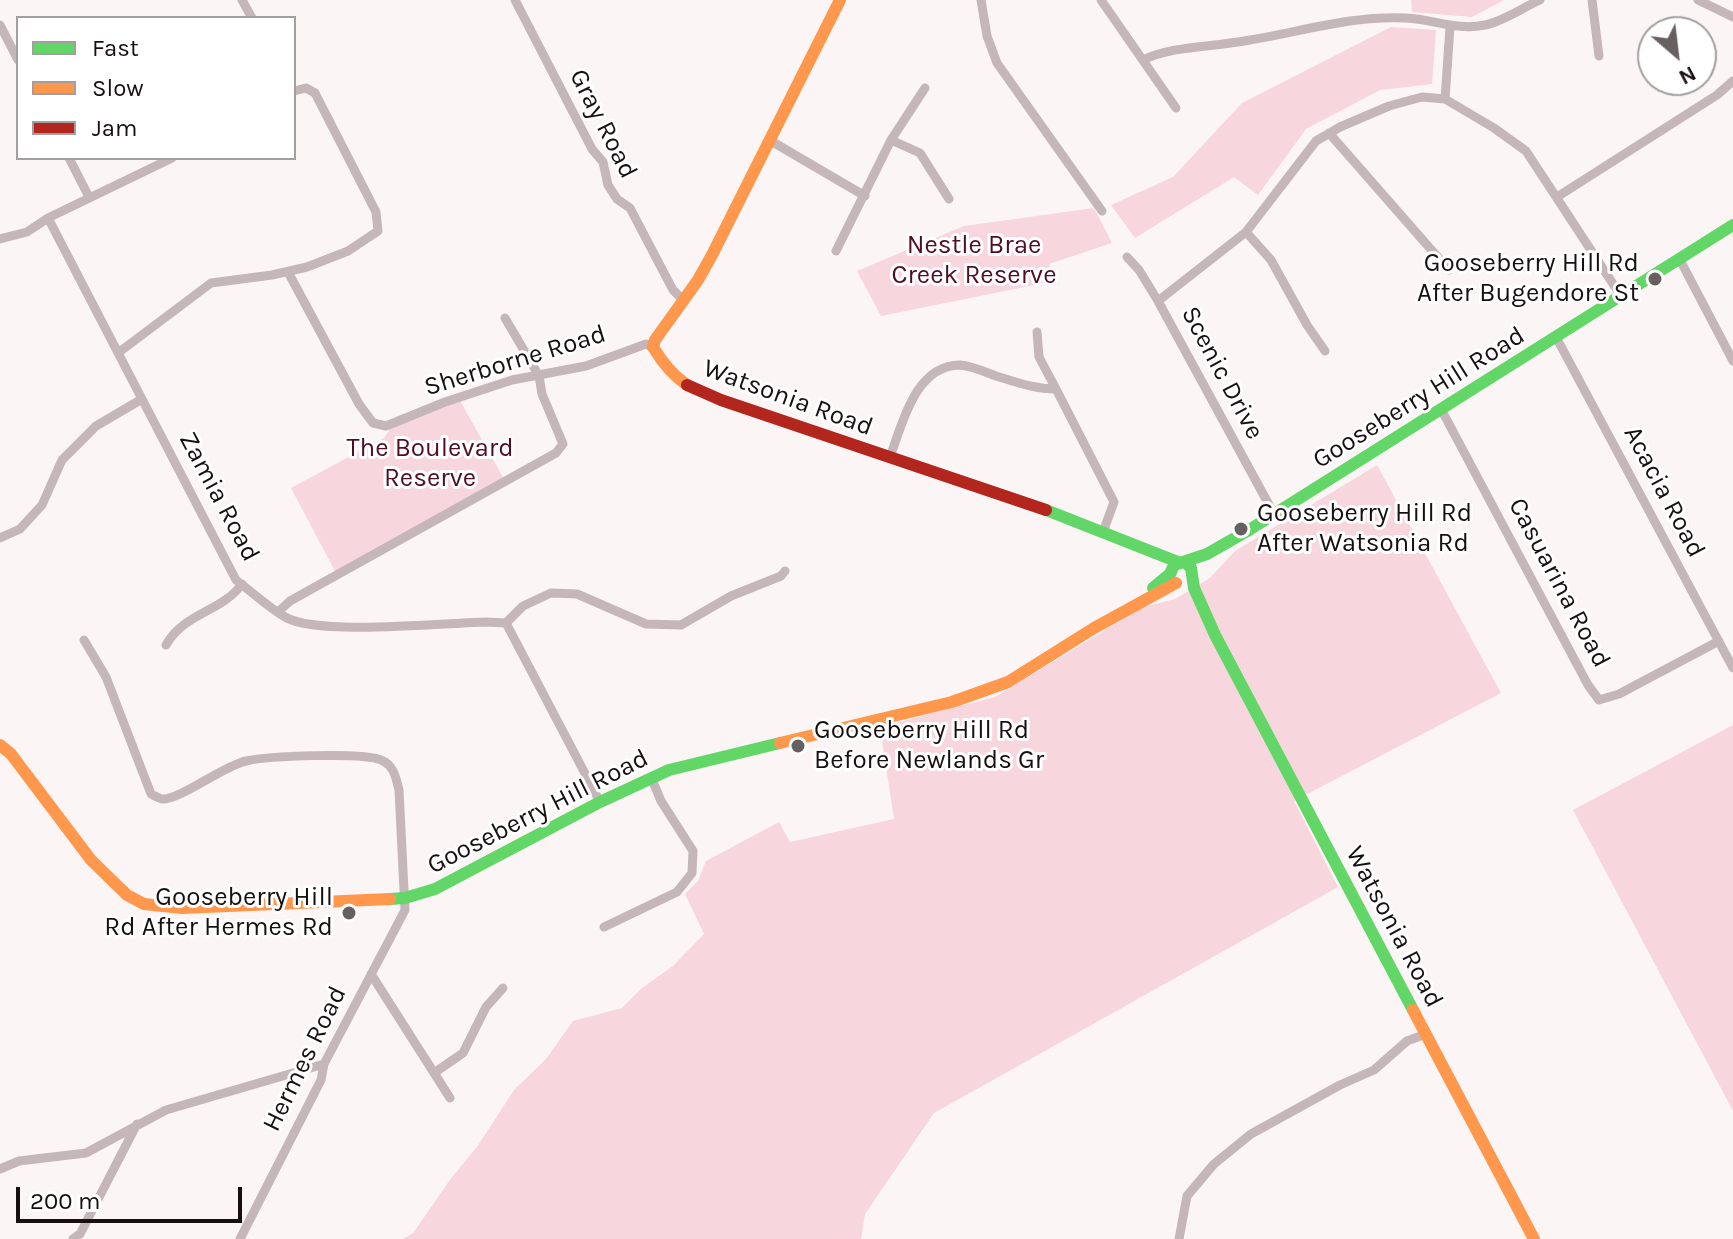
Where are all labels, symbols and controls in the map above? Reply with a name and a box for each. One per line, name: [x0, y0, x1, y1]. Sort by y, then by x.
legend: [16, 16, 296, 160]
north arrow: [1637, 16, 1717, 96]
text: Fast: [92, 34, 139, 62]
text: N: [1674, 60, 1700, 91]
street label: Gray Road: [562, 64, 644, 184]
text: Slow: [92, 74, 144, 102]
text: Jam: [92, 114, 137, 142]
park label: Nestle Brae Creek Reserve: [892, 230, 1056, 292]
place label: Gooseberry Hill Rd After Bugendore St: [1417, 248, 1639, 310]
marker: Gooseberry Hill Rd After Bugendore St: [1646, 270, 1664, 288]
street label: Scenic Drive: [1174, 301, 1270, 445]
street label: Sherborne Road: [420, 319, 610, 403]
street label: Gooseberry Hill Road: [1307, 320, 1531, 476]
street label: Watsonia Road: [699, 353, 877, 443]
street label: Acacia Road: [1616, 421, 1712, 563]
street label: Zamia Road: [172, 427, 266, 567]
park label: The Boulevard Reserve: [346, 433, 514, 494]
street label: Casuarina Road: [1501, 493, 1617, 673]
place label: Gooseberry Hill Rd After Watsonia Rd: [1257, 498, 1472, 560]
marker: Gooseberry Hill Rd After Watsonia Rd: [1232, 520, 1250, 538]
place label: Gooseberry Hill Rd Before Newlands Gr: [814, 715, 1044, 776]
marker: Gooseberry Hill Rd Before Newlands Gr: [789, 737, 807, 755]
street label: Gooseberry Hill Road: [422, 743, 654, 881]
street label: Watsonia Road: [1338, 841, 1450, 1013]
place label: Gooseberry Hill Rd After Hermes Rd: [104, 882, 333, 944]
marker: Gooseberry Hill Rd After Hermes Rd: [340, 904, 358, 922]
street label: Hermes Road: [256, 981, 354, 1137]
scale bar: [20, 1171, 246, 1221]
text: 200 m: [30, 1187, 101, 1215]

